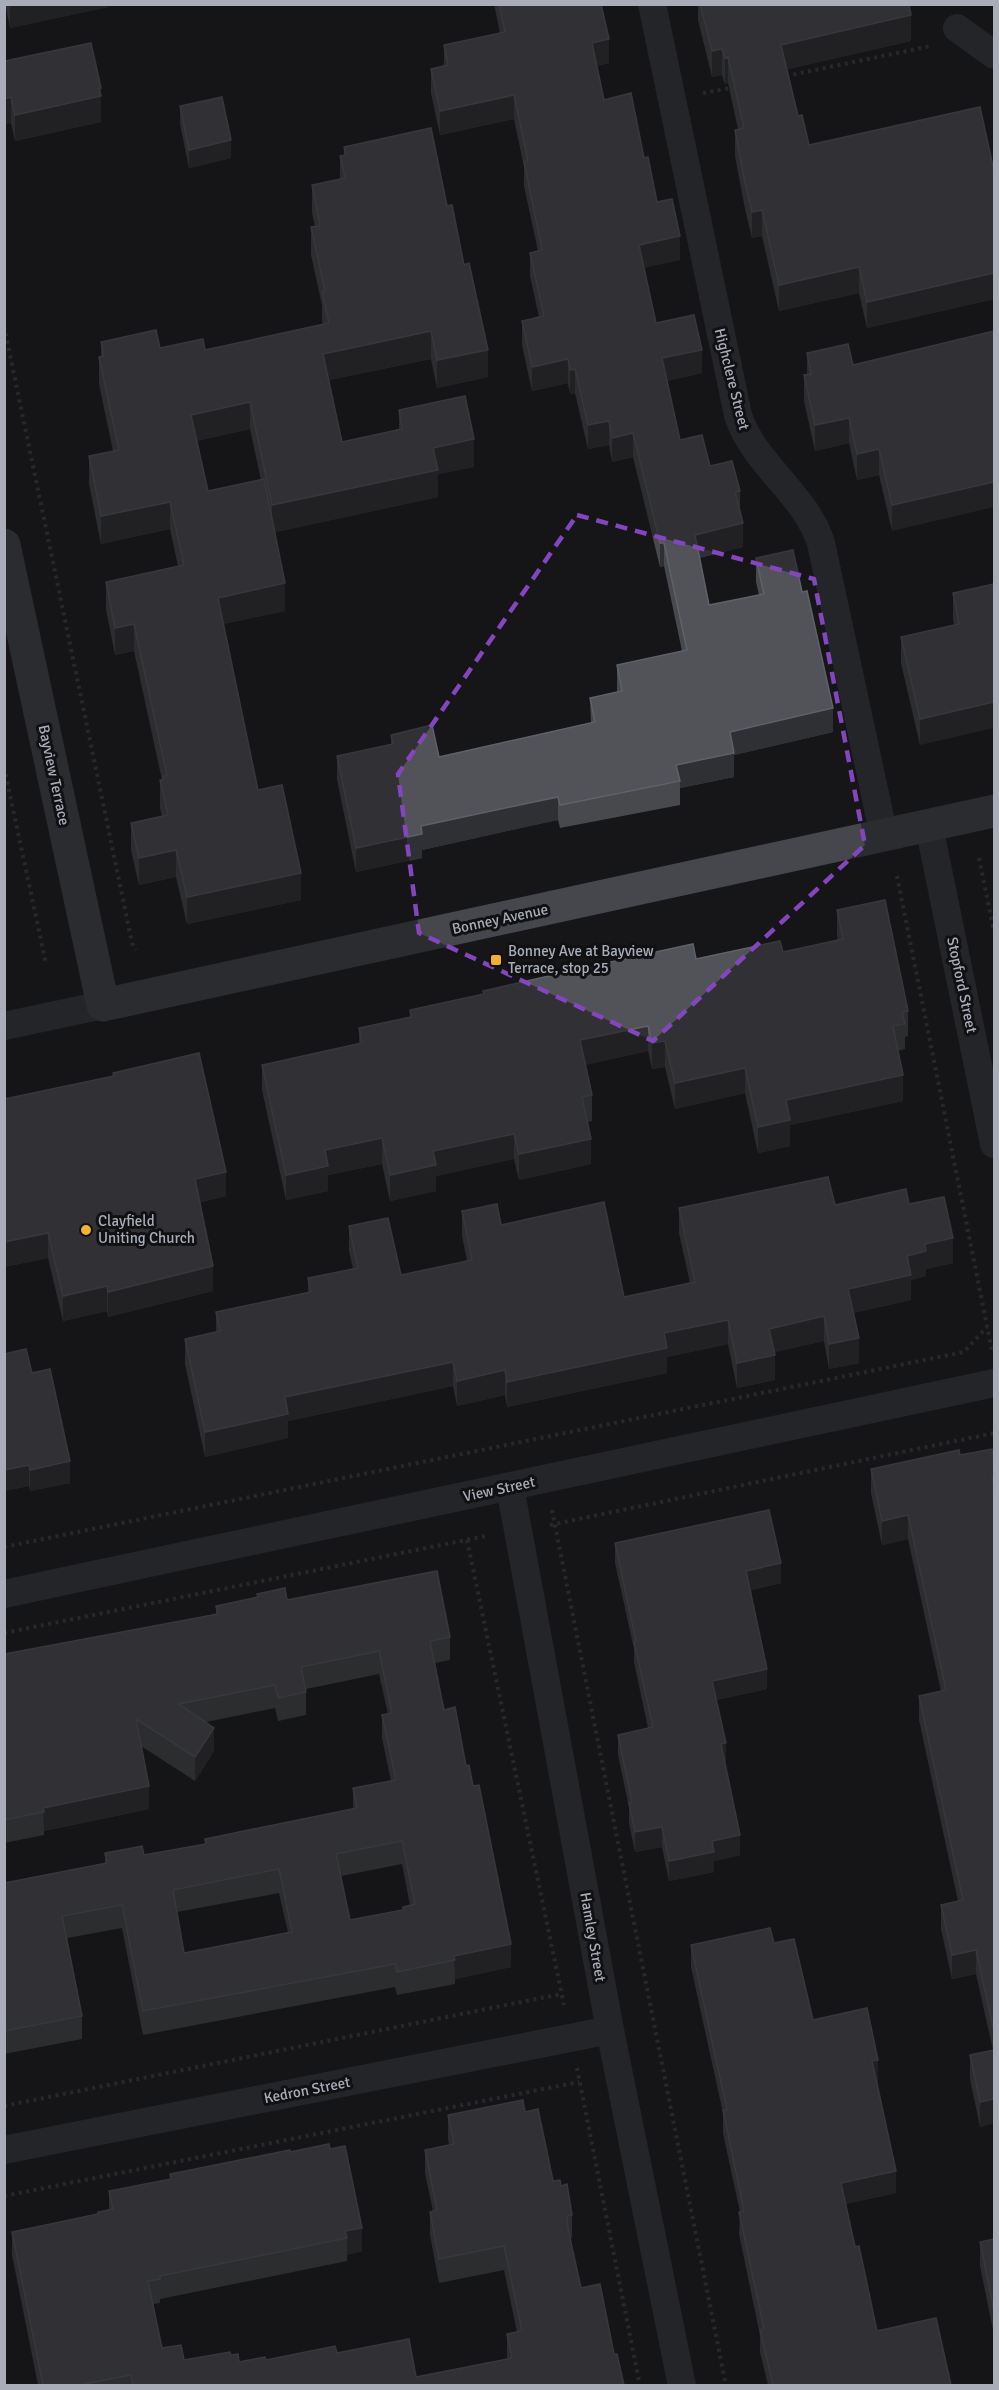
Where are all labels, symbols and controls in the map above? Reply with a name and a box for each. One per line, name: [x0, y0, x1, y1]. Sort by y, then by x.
street label: Highclere Street: [711, 326, 753, 432]
street label: Bayview Terrace: [35, 723, 73, 827]
street label: Bonney Avenue: [450, 900, 550, 938]
street label: Stopford Street: [943, 935, 981, 1035]
place label: Bonney Ave at Bayview Terrace, stop 25: [508, 942, 654, 977]
marker: Bonney Ave at Bayview Terrace, stop 25: [489, 953, 503, 967]
place label: Clayfield Uniting Church: [98, 1212, 195, 1247]
marker: Clayfield Uniting Church: [79, 1223, 93, 1237]
street label: View Street: [461, 1473, 537, 1505]
street label: Hamley Street: [576, 1891, 610, 1983]
street label: Kedron Street: [262, 2073, 352, 2107]

